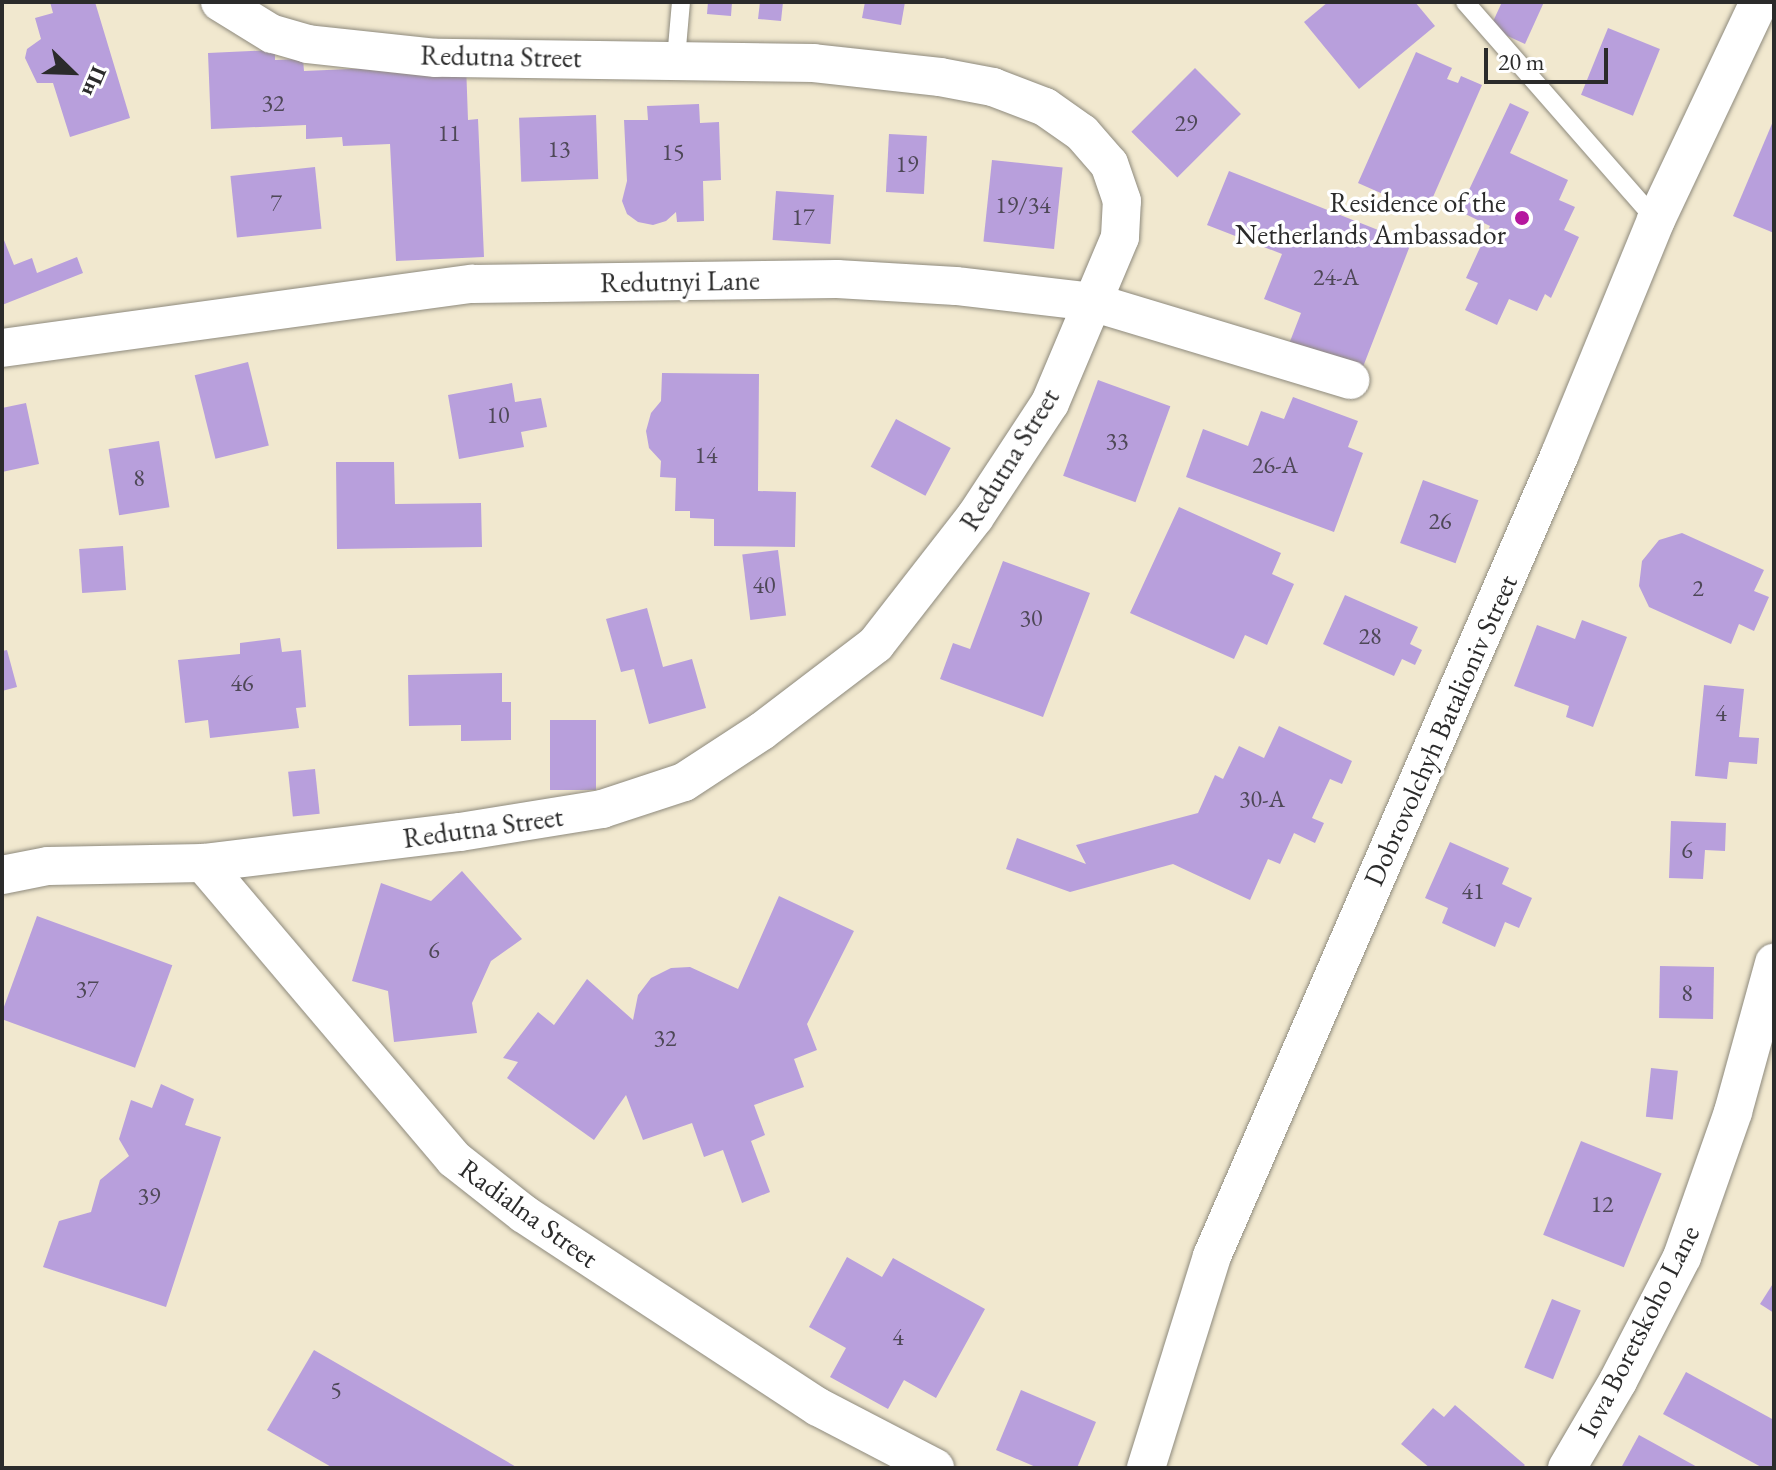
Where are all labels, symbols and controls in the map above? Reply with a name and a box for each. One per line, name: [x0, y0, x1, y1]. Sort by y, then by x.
north arrow: [32, 32, 112, 112]
scale bar: [1488, 32, 1612, 82]
street label: Redutna Street: [420, 38, 582, 74]
text: 20 m: [1498, 46, 1545, 77]
text: Пн: [75, 62, 114, 101]
house number: 32: [261, 89, 285, 117]
house number: 29: [1174, 109, 1198, 137]
house number: 11: [437, 119, 461, 147]
house number: 13: [547, 135, 571, 163]
house number: 15: [661, 138, 685, 166]
house number: 19: [895, 150, 919, 178]
place label: Residence of the Netherlands Ambassador: [1235, 185, 1506, 251]
house number: 7: [270, 189, 282, 217]
house number: 19/34: [995, 191, 1051, 219]
house number: 17: [791, 203, 815, 231]
marker: Residence of the Netherlands Ambassador: [1513, 209, 1531, 227]
street label: Redutnyi Lane: [600, 263, 760, 299]
house number: 24-А: [1313, 263, 1359, 291]
street label: Redutna Street: [952, 382, 1066, 536]
house number: 10: [486, 401, 510, 429]
house number: 33: [1105, 427, 1129, 455]
house number: 14: [694, 441, 718, 469]
house number: 26-А: [1252, 451, 1298, 479]
house number: 8: [133, 464, 145, 492]
house number: 26: [1428, 507, 1452, 535]
street label: Dobrovolchyh Batalioniv Street: [1356, 569, 1524, 891]
house number: 40: [752, 571, 776, 599]
house number: 2: [1692, 574, 1704, 602]
house number: 30: [1019, 604, 1043, 632]
house number: 28: [1358, 622, 1382, 650]
house number: 46: [230, 669, 254, 697]
house number: 4: [1715, 699, 1727, 727]
house number: 30-А: [1239, 785, 1285, 813]
street label: Redutna Street: [401, 799, 565, 855]
house number: 6: [1681, 836, 1693, 864]
house number: 41: [1461, 877, 1485, 905]
house number: 6: [428, 936, 440, 964]
house number: 37: [75, 975, 99, 1003]
house number: 8: [1681, 979, 1693, 1007]
house number: 32: [653, 1024, 677, 1052]
street label: Radialna Street: [453, 1151, 605, 1275]
house number: 39: [137, 1182, 161, 1210]
house number: 12: [1590, 1190, 1614, 1218]
street label: Iova Boretskoho Lane: [1570, 1219, 1706, 1443]
house number: 4: [892, 1323, 904, 1351]
house number: 5: [330, 1376, 342, 1404]

